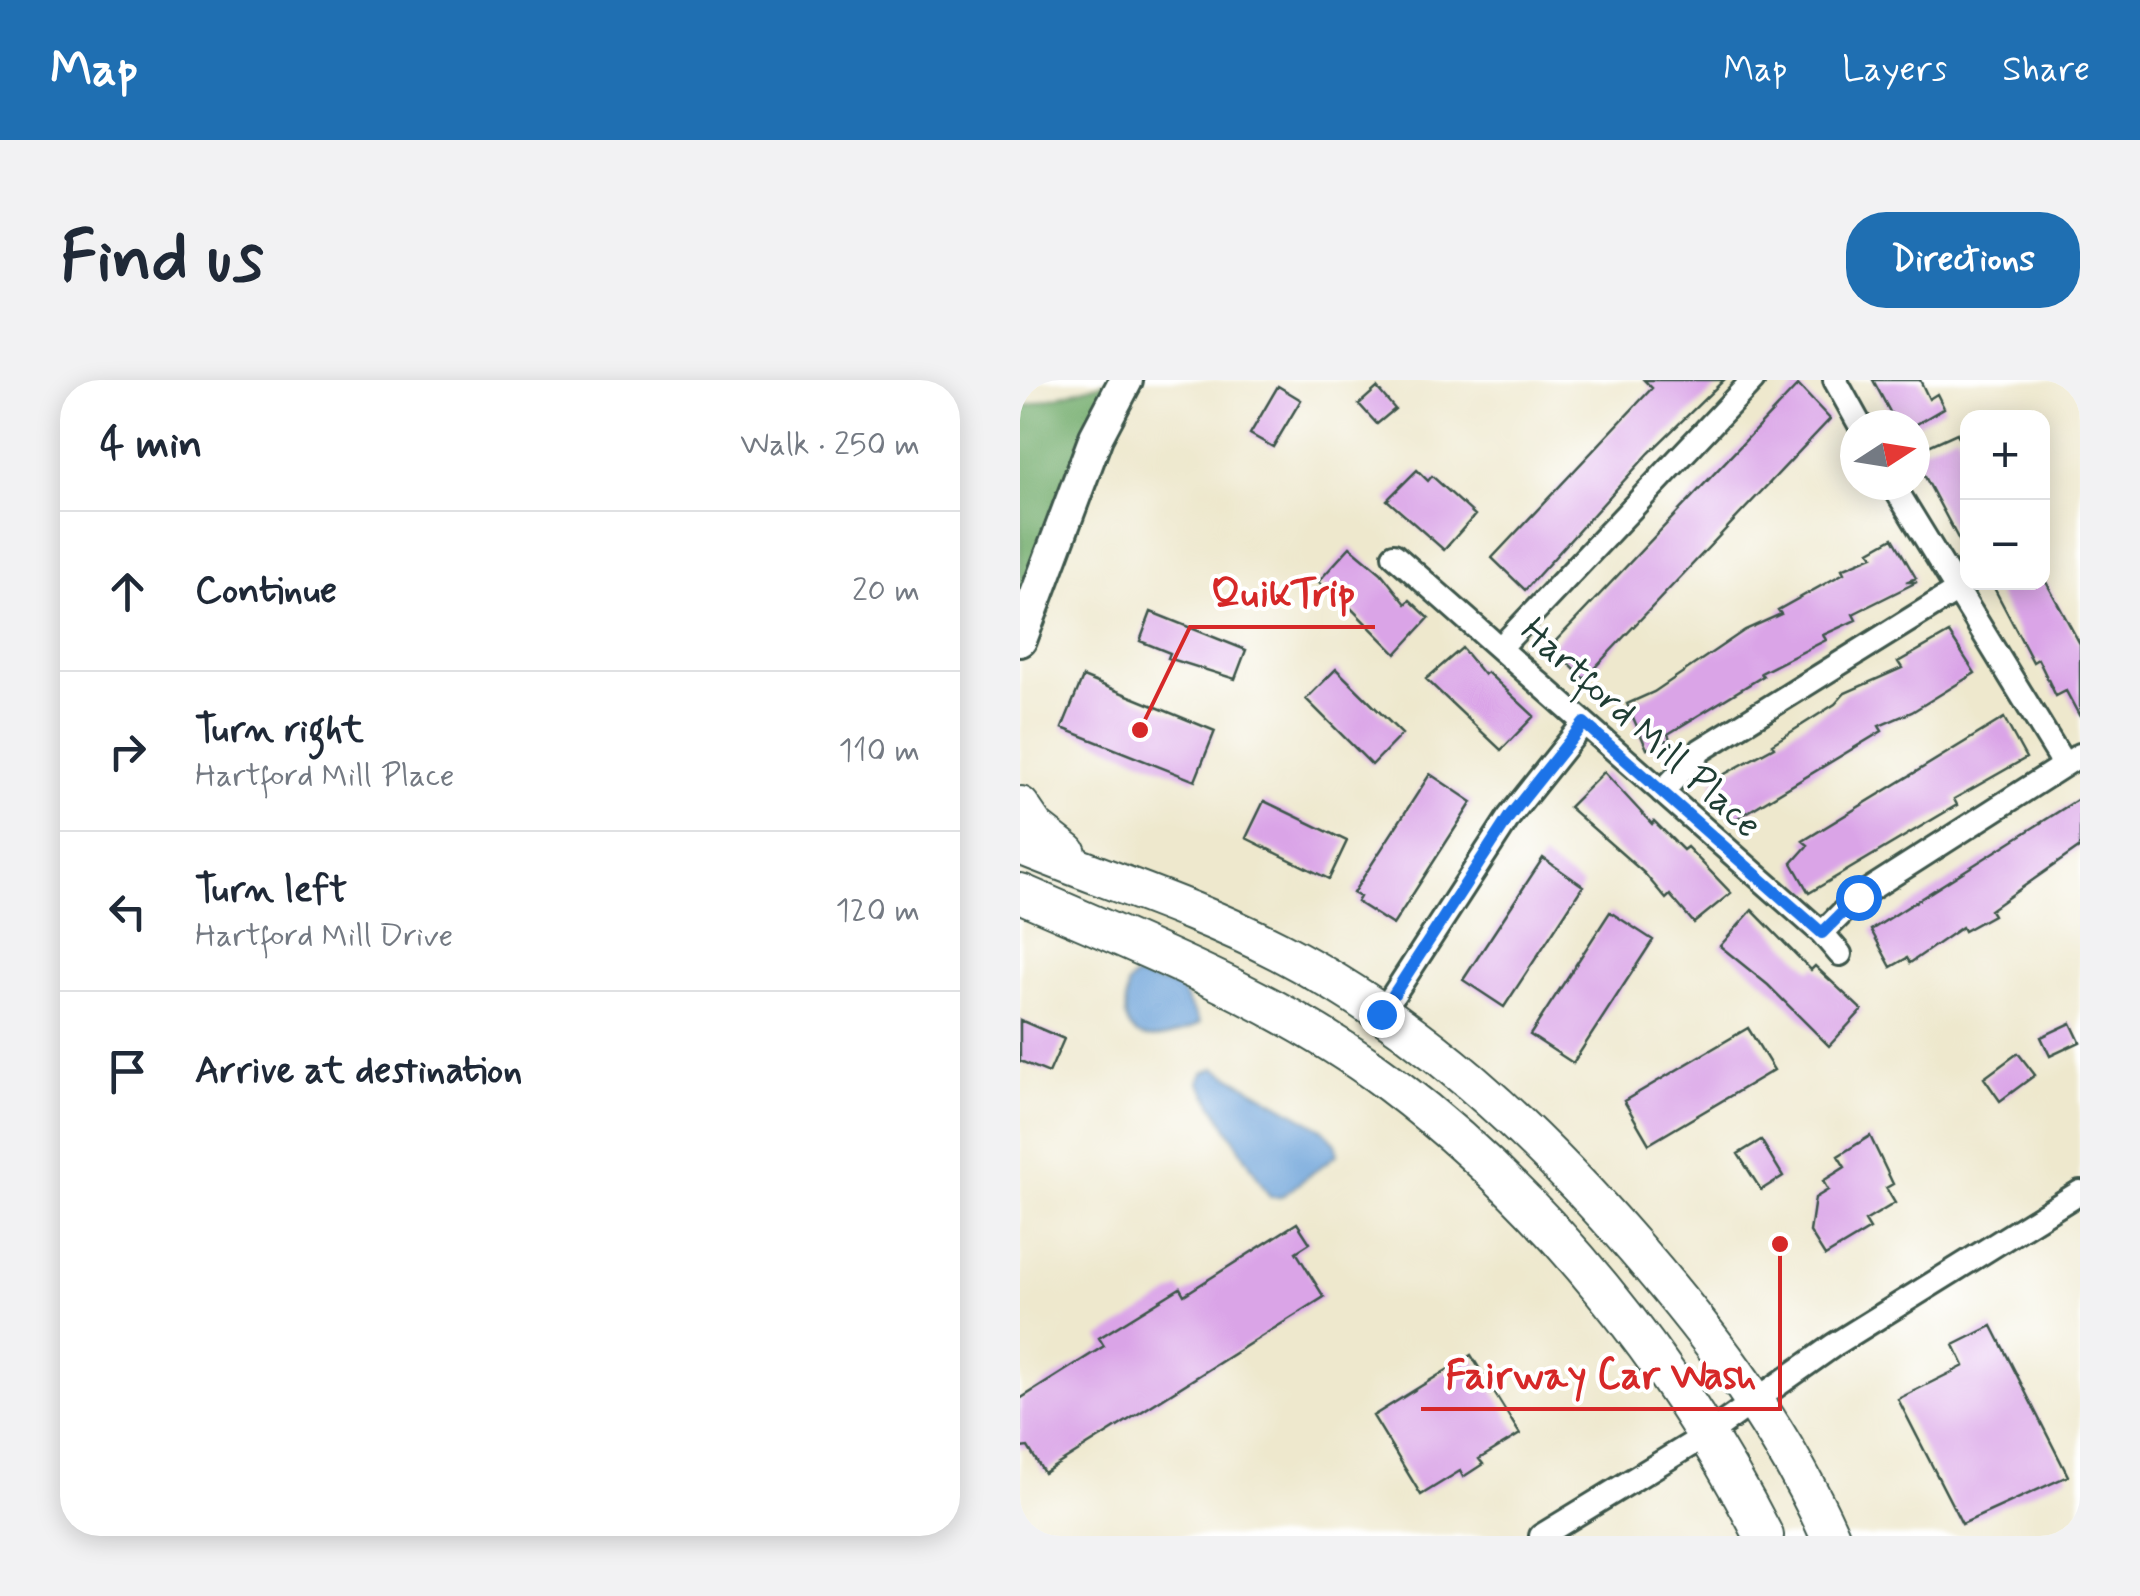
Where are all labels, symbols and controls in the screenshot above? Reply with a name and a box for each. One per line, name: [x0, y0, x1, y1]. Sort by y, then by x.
text: Map: [50, 39, 138, 102]
text: Map: [1723, 47, 1787, 93]
text: Layers: [1842, 47, 1947, 93]
text: Share: [2002, 47, 2090, 93]
button: Directions: [1846, 212, 2080, 308]
text: Find us: [60, 214, 264, 306]
north arrow: [1840, 410, 1930, 500]
map controls: [1960, 410, 2050, 590]
button: +: [1960, 410, 2050, 500]
text: 4 min: [100, 418, 202, 473]
text: Walk · 250 m: [740, 424, 920, 466]
button: −: [1960, 500, 2050, 590]
callout: QuikTrip: [1190, 557, 1375, 627]
icon: ahead: [100, 564, 155, 619]
text: Continue: [195, 567, 337, 616]
text: QuikTrip: [1211, 569, 1355, 621]
text: 20 m: [852, 570, 920, 612]
street label: Hartford Mill Place: [1507, 608, 1771, 852]
text: Turn right: [195, 706, 364, 755]
icon: right: [100, 724, 155, 779]
text: 110 m: [839, 730, 920, 772]
text: Hartford Mill Place: [195, 755, 455, 797]
text: Turn left: [195, 866, 347, 915]
route start: [1836, 875, 1882, 921]
icon: left: [100, 884, 155, 939]
text: 120 m: [835, 890, 920, 932]
text: Hartford Mill Drive: [195, 915, 453, 957]
route end: [1359, 992, 1405, 1038]
icon: arrive: [100, 1044, 155, 1099]
text: Arrive at destination: [195, 1047, 522, 1096]
callout: Fairway Car Wash: [1421, 1339, 1780, 1409]
text: Fairway Car Wash: [1445, 1351, 1757, 1403]

